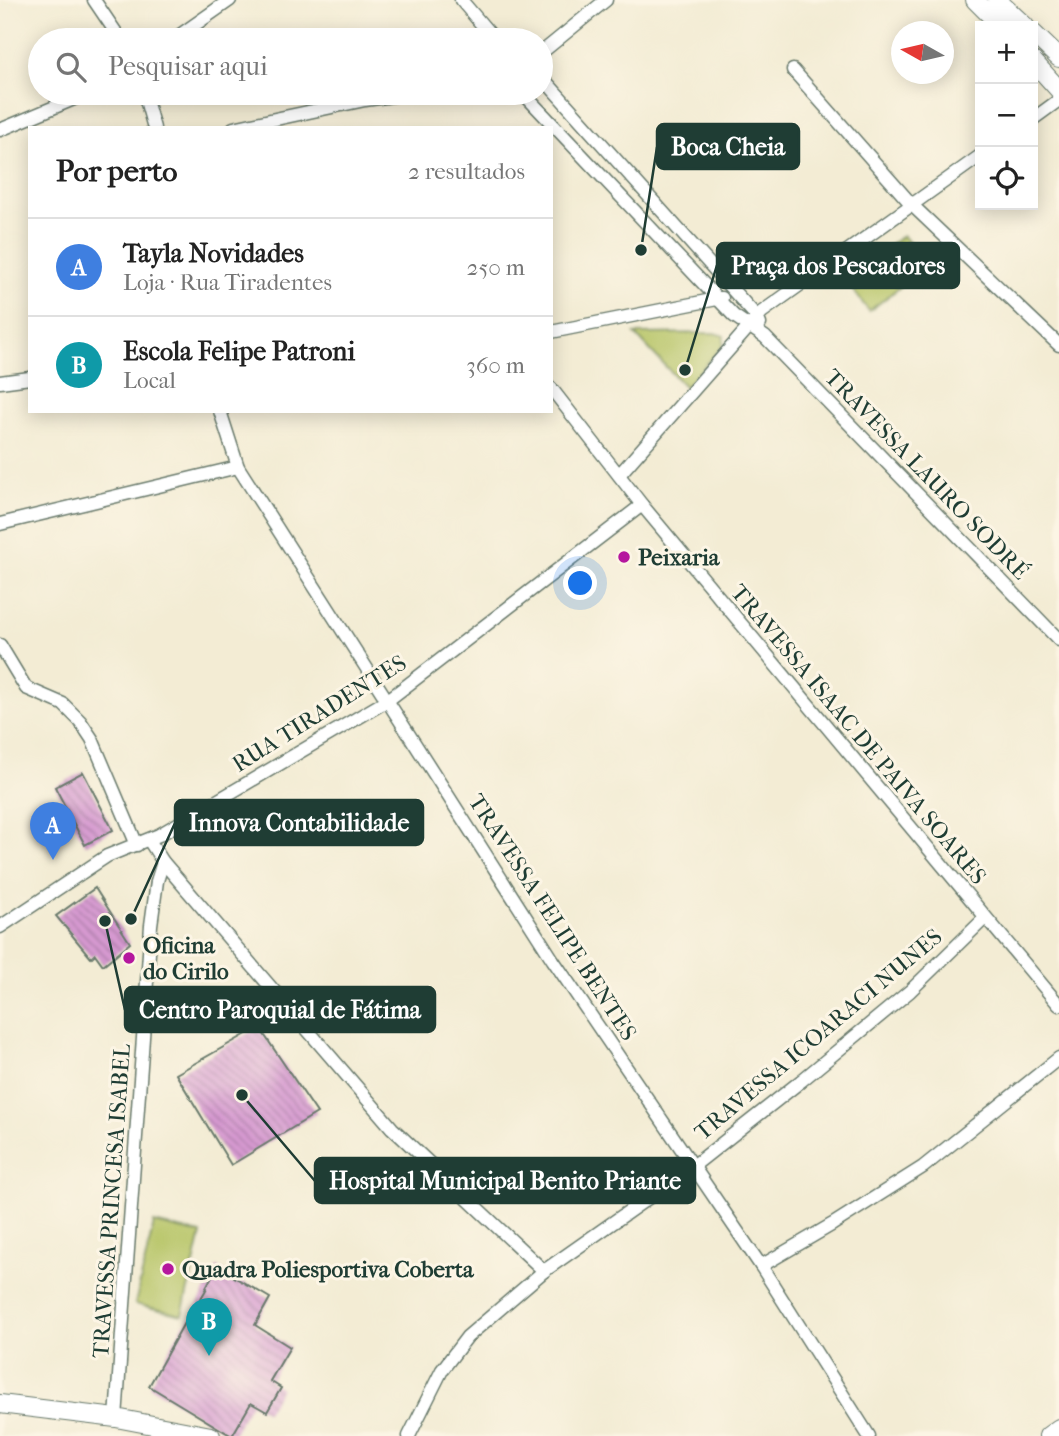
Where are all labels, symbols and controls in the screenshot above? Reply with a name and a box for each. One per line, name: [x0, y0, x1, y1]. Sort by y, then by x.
north arrow: [891, 21, 954, 84]
map controls: [975, 21, 1038, 210]
button: +: [975, 21, 1038, 84]
search box: [28, 28, 553, 105]
icon: search: [52, 48, 90, 86]
text: Pesquisar aqui: [108, 51, 268, 82]
button: −: [975, 84, 1038, 147]
callout: Boca Cheia: [657, 124, 799, 169]
text: Boca Cheia: [671, 133, 786, 161]
button: locate: [975, 147, 1038, 210]
text: Por perto: [56, 154, 178, 189]
text: 2 resultados: [408, 158, 525, 185]
text: Tayla Novidades: [123, 238, 304, 269]
callout: Praça dos Pescadores: [717, 243, 959, 288]
text: Praça dos Pescadores: [731, 252, 945, 281]
text: A: [72, 254, 86, 281]
text: 250 m: [467, 254, 525, 281]
text: Loja · Rua Tiradentes: [123, 269, 332, 296]
text: Escola Felipe Patroni: [123, 336, 355, 367]
text: B: [72, 352, 86, 379]
text: 360 m: [466, 352, 525, 379]
street label: TRAVESSA LAURO SODRÉ: [819, 364, 1034, 585]
text: Local: [123, 367, 176, 394]
place label: Peixaria: [638, 544, 721, 571]
marker: Peixaria: [616, 549, 632, 565]
your location: [563, 566, 597, 600]
street label: TRAVESSA ISAAC DE PAIVA SOARES: [725, 579, 992, 890]
street label: RUA TIRADENTES: [227, 649, 411, 778]
street label: TRAVESSA FELIPE BENTES: [463, 789, 642, 1045]
callout: Innova Contabilidade: [175, 800, 423, 845]
pin: A: [30, 802, 76, 860]
text: Innova Contabilidade: [189, 809, 409, 837]
street label: TRAVESSA ICOARACI NUNES: [689, 923, 947, 1146]
place label: Oficina do Cirilo: [143, 932, 229, 985]
marker: Oficina do Cirilo: [121, 950, 137, 966]
callout: Centro Paroquial de Fátima: [125, 987, 435, 1032]
text: Centro Paroquial de Fátima: [139, 996, 422, 1024]
street label: TRAVESSA PRINCESA ISABEL: [87, 1043, 136, 1359]
callout: Hospital Municipal Benito Priante: [315, 1158, 695, 1203]
text: Hospital Municipal Benito Priante: [329, 1167, 681, 1195]
place label: Quadra Poliesportiva Coberta: [182, 1256, 475, 1283]
marker: Quadra Poliesportiva Coberta: [160, 1261, 176, 1277]
pin: B: [186, 1298, 232, 1356]

